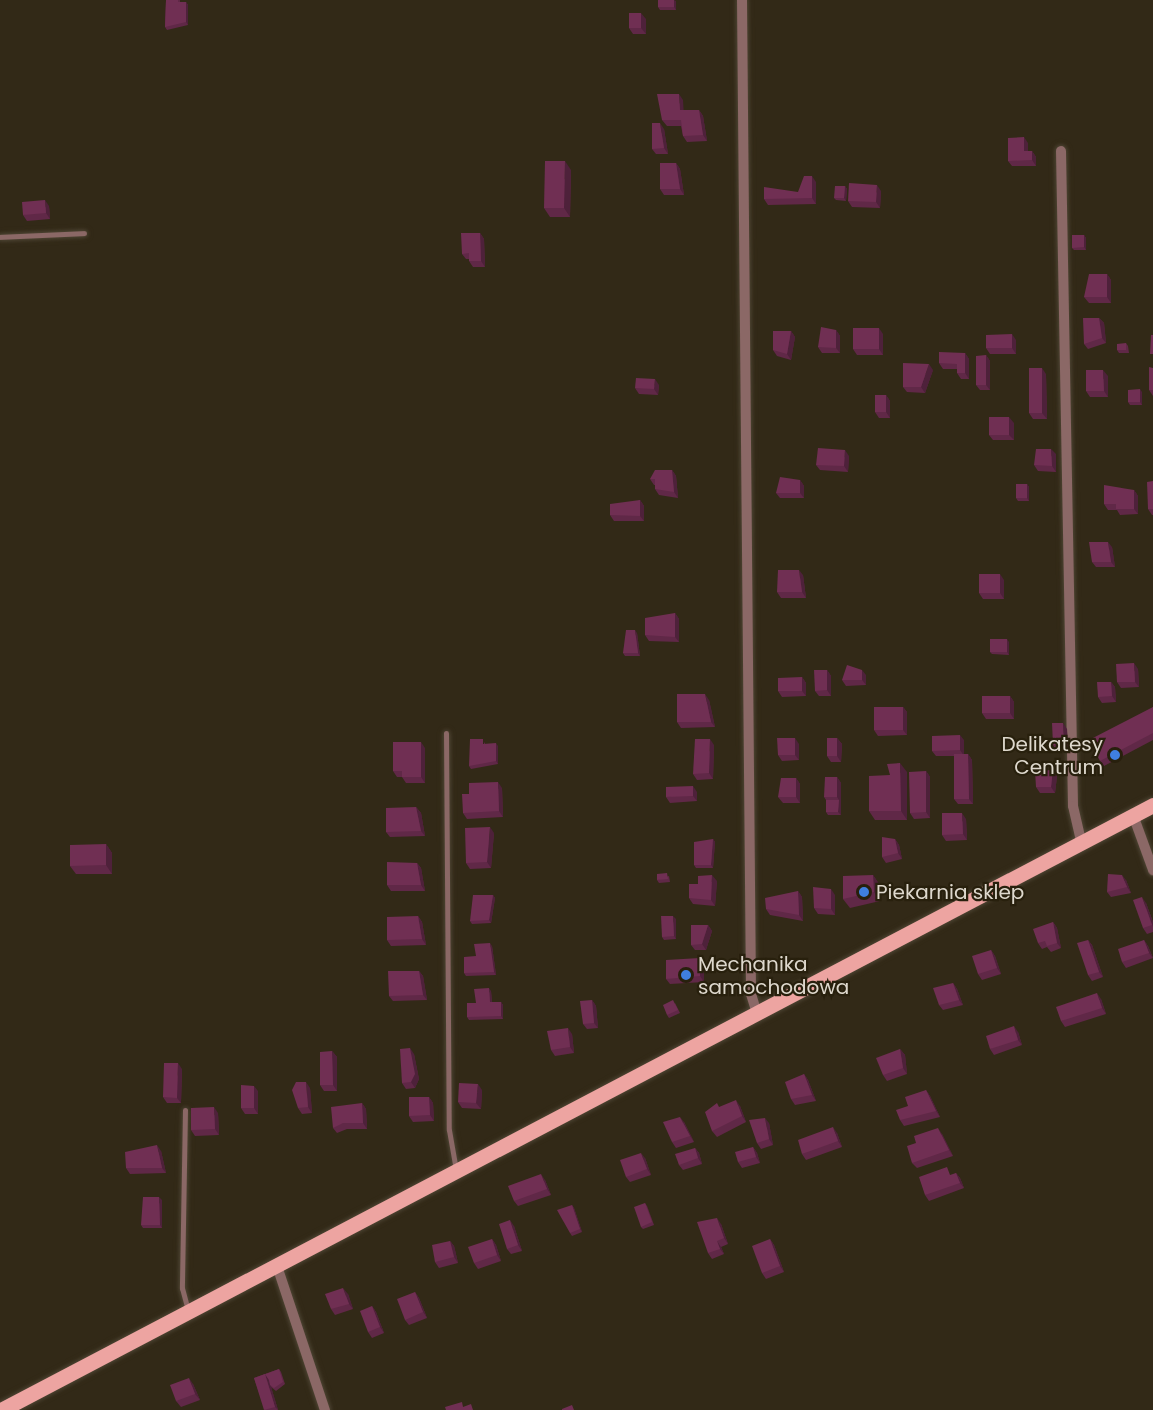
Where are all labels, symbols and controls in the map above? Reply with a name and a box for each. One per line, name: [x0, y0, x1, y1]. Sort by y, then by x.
place label: Delikatesy Centrum: [1001, 732, 1103, 779]
marker: Delikatesy Centrum: [1108, 748, 1122, 762]
place label: Piekarnia sklep: [876, 880, 1024, 904]
marker: Piekarnia sklep: [857, 885, 871, 899]
place label: Mechanika samochodowa: [698, 952, 849, 999]
marker: Mechanika samochodowa: [679, 968, 693, 982]

